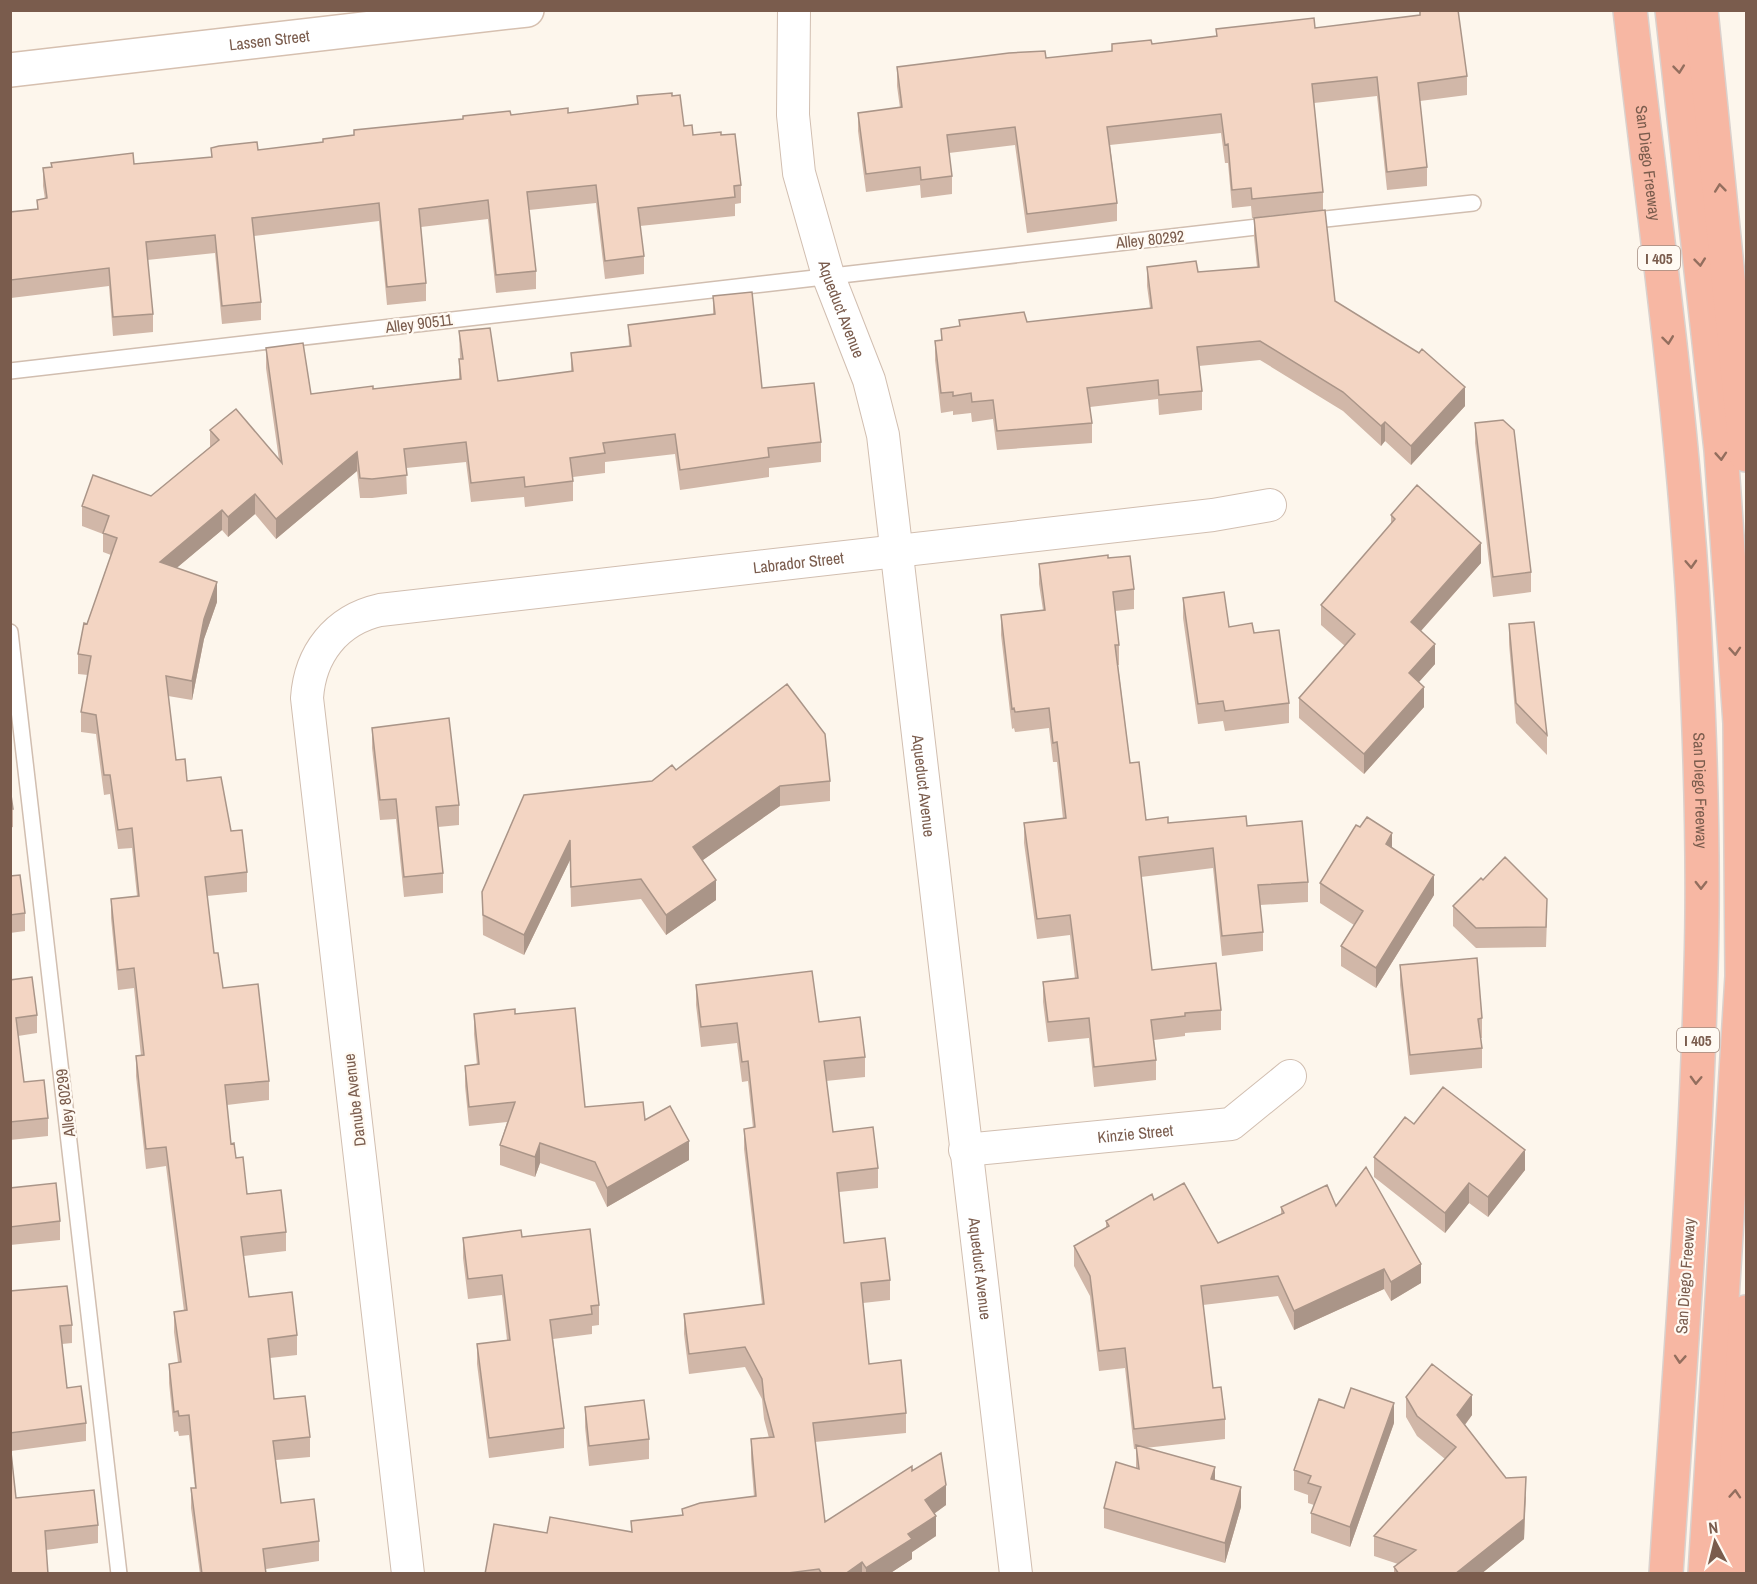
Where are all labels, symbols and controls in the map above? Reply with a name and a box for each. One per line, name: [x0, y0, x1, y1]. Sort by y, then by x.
street label: Lassen Street: [228, 24, 311, 56]
one-way arrow: [1672, 64, 1685, 73]
street label: San Diego Freeway: [1630, 104, 1666, 222]
one-way arrow: [1714, 183, 1727, 192]
street label: Alley 80292: [1114, 224, 1185, 254]
road number: I 405: [1638, 246, 1680, 270]
street label: Aqueduct Avenue: [813, 257, 870, 361]
one-way arrow: [1693, 258, 1706, 267]
street label: Alley 90511: [383, 308, 455, 338]
one-way arrow: [1661, 335, 1674, 344]
one-way arrow: [1714, 452, 1727, 461]
street label: Labrador Street: [752, 546, 845, 578]
one-way arrow: [1684, 560, 1697, 569]
one-way arrow: [1728, 646, 1741, 655]
street label: San Diego Freeway: [1688, 732, 1713, 849]
street label: Aqueduct Avenue: [907, 733, 941, 838]
one-way arrow: [1695, 881, 1707, 890]
road number: I 405: [1677, 1028, 1719, 1052]
street label: Danube Avenue: [337, 1052, 371, 1148]
street label: Alley 80299: [50, 1068, 80, 1139]
one-way arrow: [1690, 1076, 1703, 1085]
street label: Kinzie Street: [1096, 1119, 1174, 1148]
street label: Aqueduct Avenue: [963, 1215, 997, 1321]
street label: San Diego Freeway: [1670, 1217, 1700, 1335]
one-way arrow: [1674, 1354, 1687, 1363]
one-way arrow: [1728, 1490, 1741, 1499]
north arrow: [1685, 1512, 1745, 1572]
text: N: [1707, 1516, 1719, 1539]

